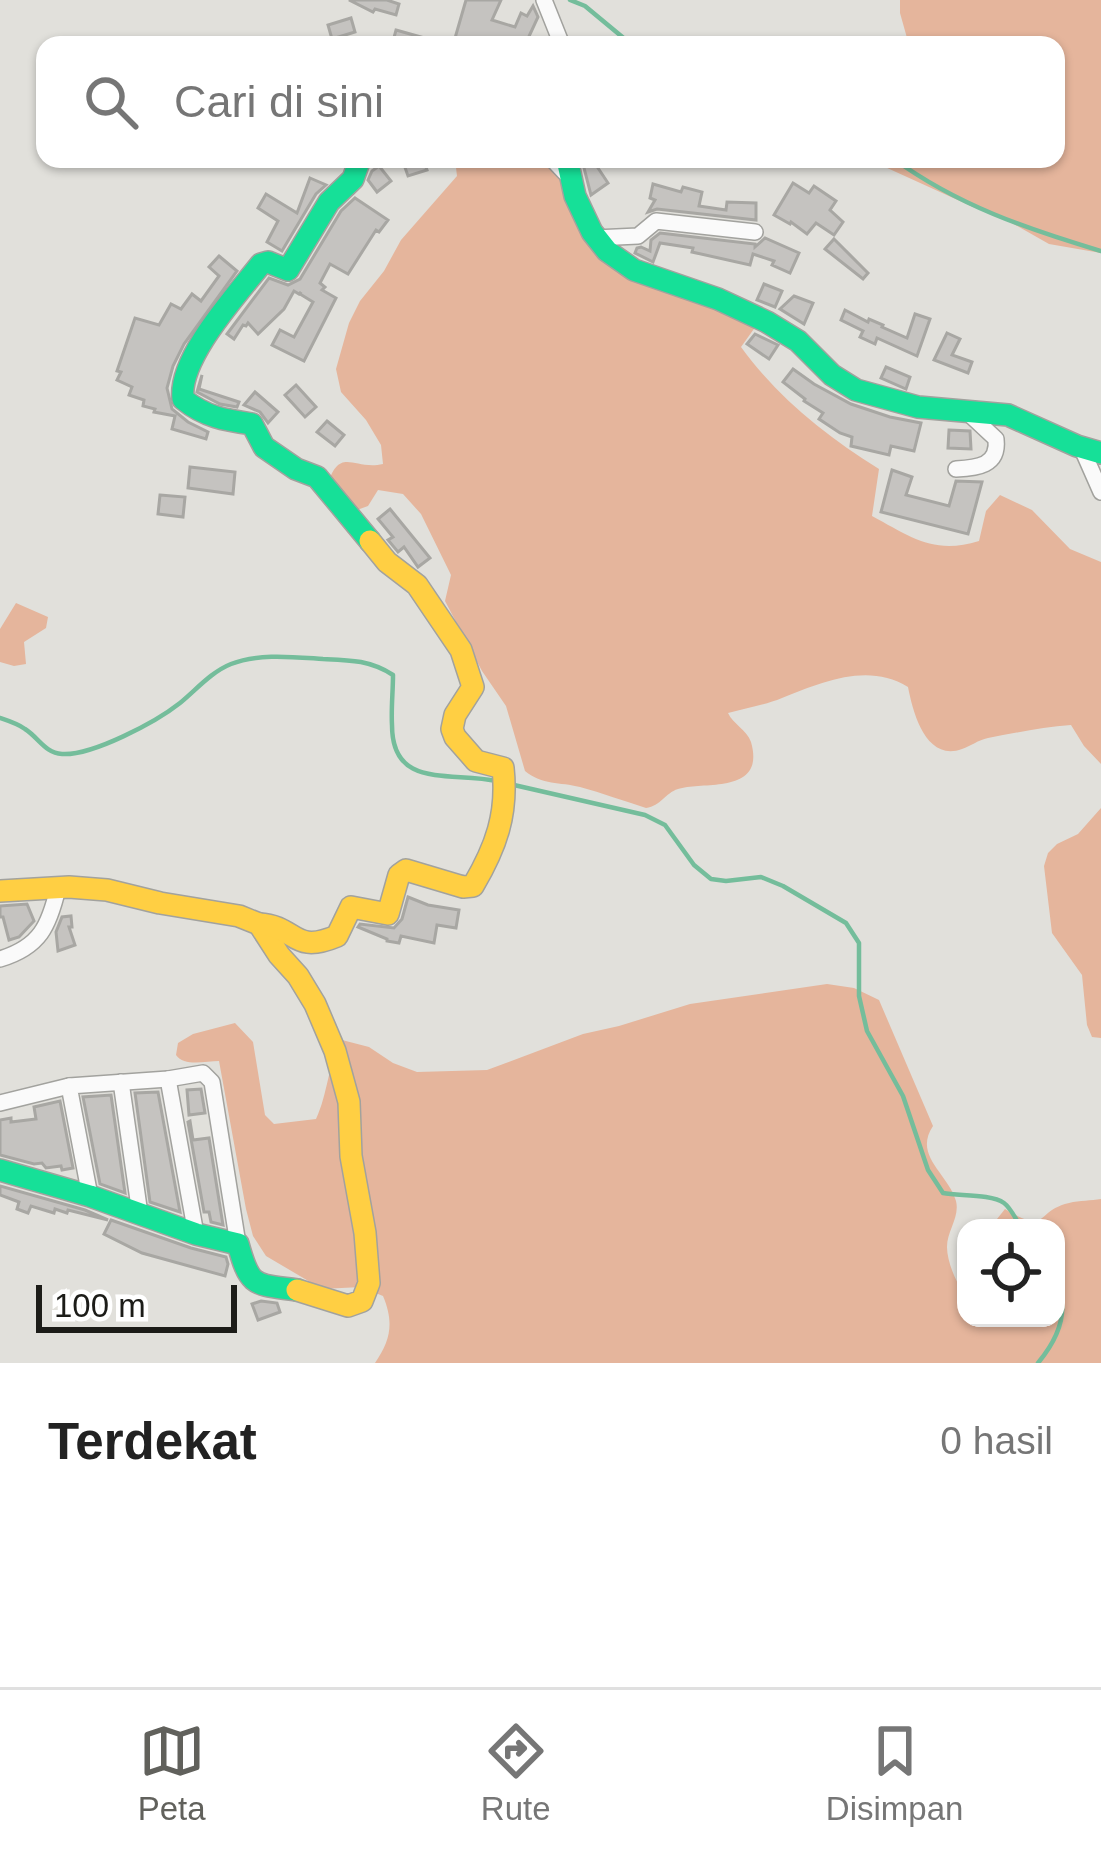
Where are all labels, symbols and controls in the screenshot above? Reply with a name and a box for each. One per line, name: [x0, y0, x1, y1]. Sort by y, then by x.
search box: [36, 36, 1065, 168]
icon: search: [78, 69, 144, 135]
text: Cari di sini: [174, 76, 384, 127]
map controls: [957, 1219, 1065, 1327]
button: locate: [957, 1219, 1065, 1327]
scale bar: [36, 1279, 237, 1332]
text: 100 m: [54, 1287, 146, 1324]
text: Terdekat: [48, 1413, 257, 1470]
text: 0 hasil: [940, 1419, 1053, 1462]
tab: Peta: [138, 1718, 206, 1828]
tab: Rute: [481, 1718, 551, 1828]
tab: Disimpan: [826, 1718, 963, 1828]

